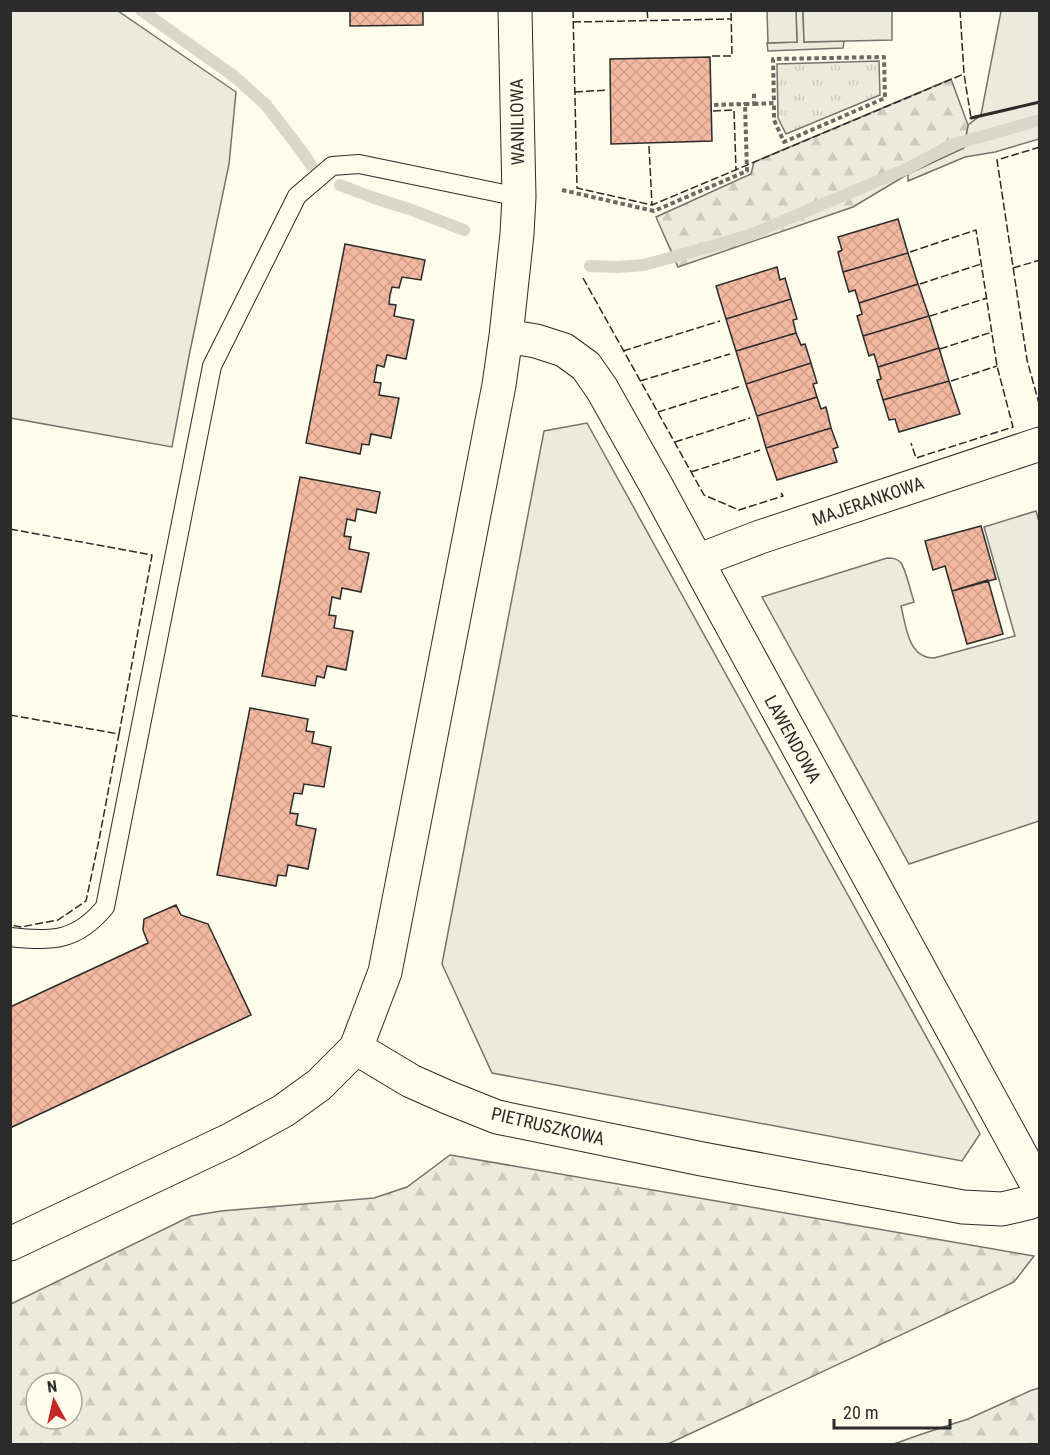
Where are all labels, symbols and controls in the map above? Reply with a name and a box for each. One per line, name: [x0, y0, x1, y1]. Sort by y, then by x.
street label: WANILIOWA: [506, 78, 528, 166]
street label: MAJERANKOWA: [809, 472, 927, 530]
street label: LAWENDOWA: [760, 691, 826, 787]
street label: PIETRUSZKOWA: [489, 1103, 607, 1149]
north arrow: [24, 1371, 84, 1431]
text: N: [46, 1377, 58, 1397]
scale bar: [834, 1392, 950, 1430]
text: 20 m: [843, 1402, 878, 1423]

